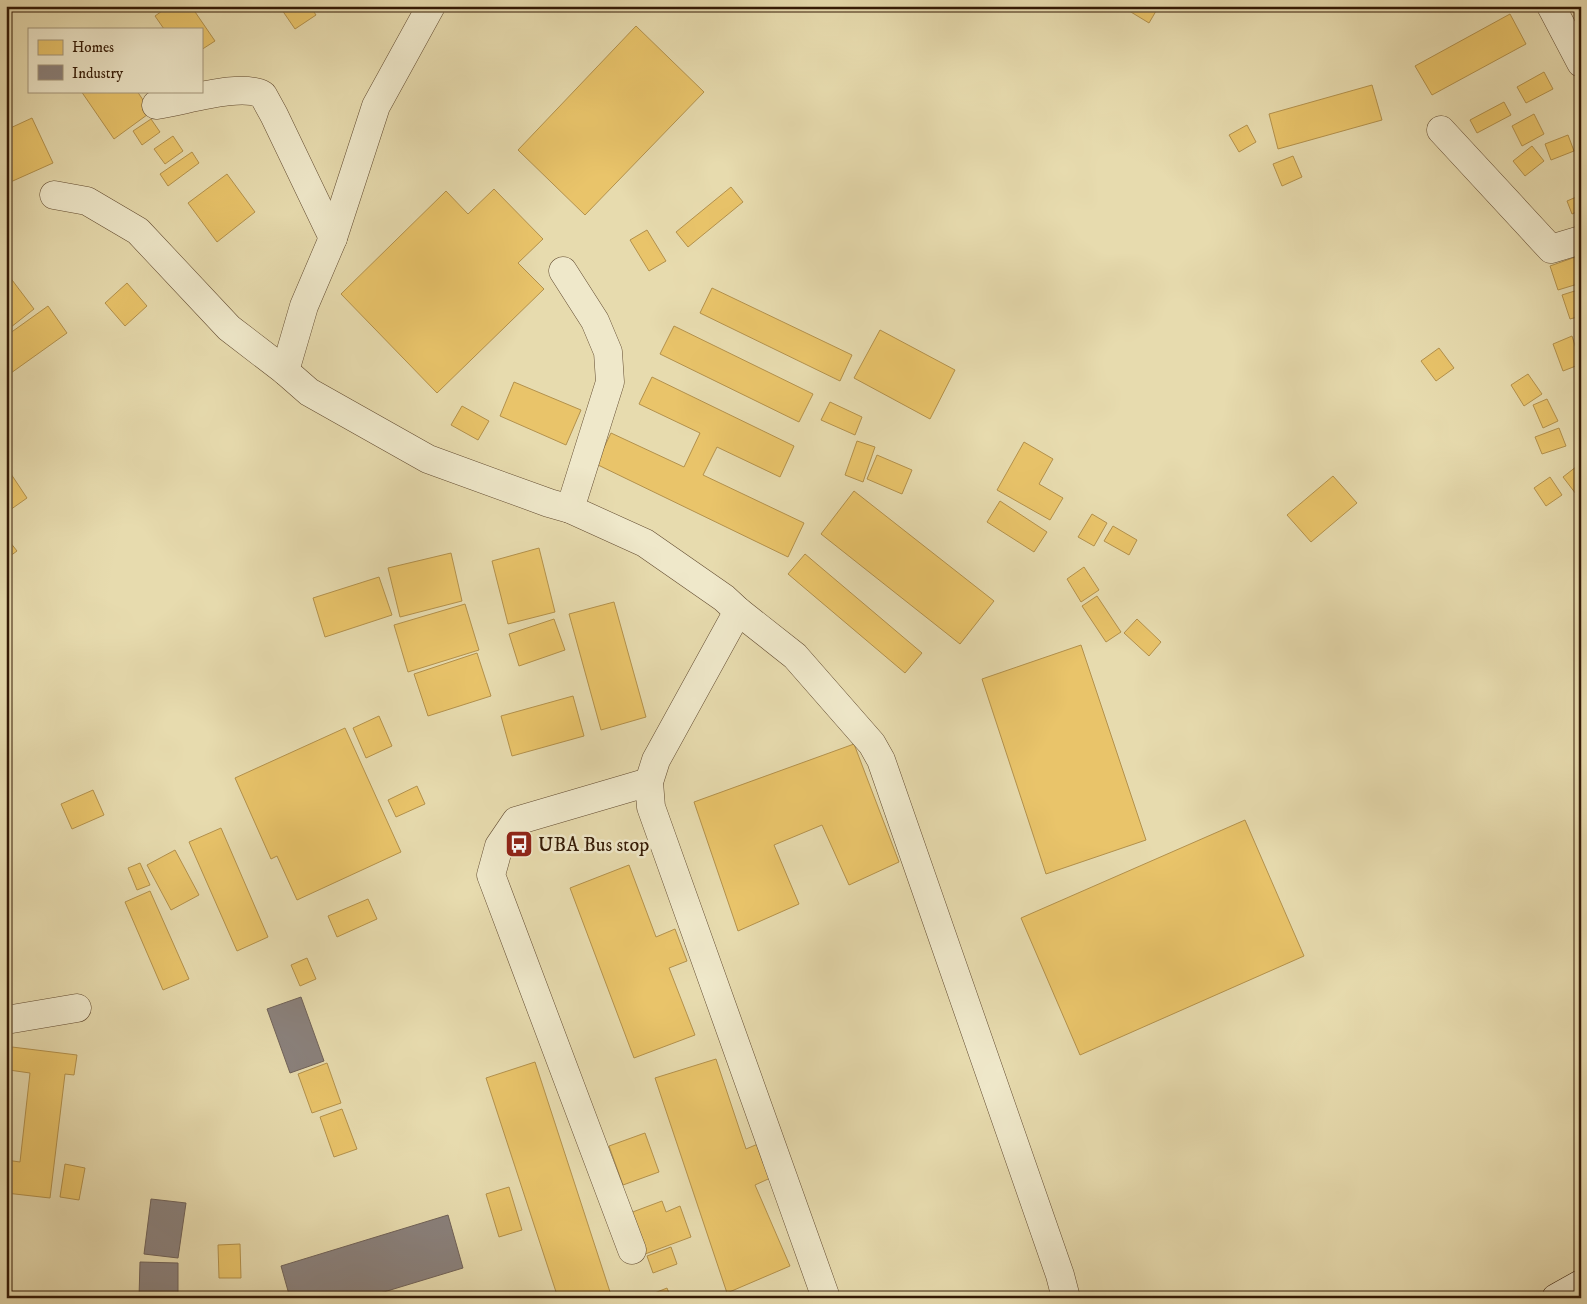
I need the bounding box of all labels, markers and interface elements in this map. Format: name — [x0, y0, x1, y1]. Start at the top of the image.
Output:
legend — [28, 28, 202, 92]
text: Homes — [72, 38, 114, 57]
text: Industry — [72, 64, 124, 83]
bus stop icon: UBA Bus stop — [504, 829, 534, 859]
place label: UBA Bus stop — [538, 833, 649, 858]

